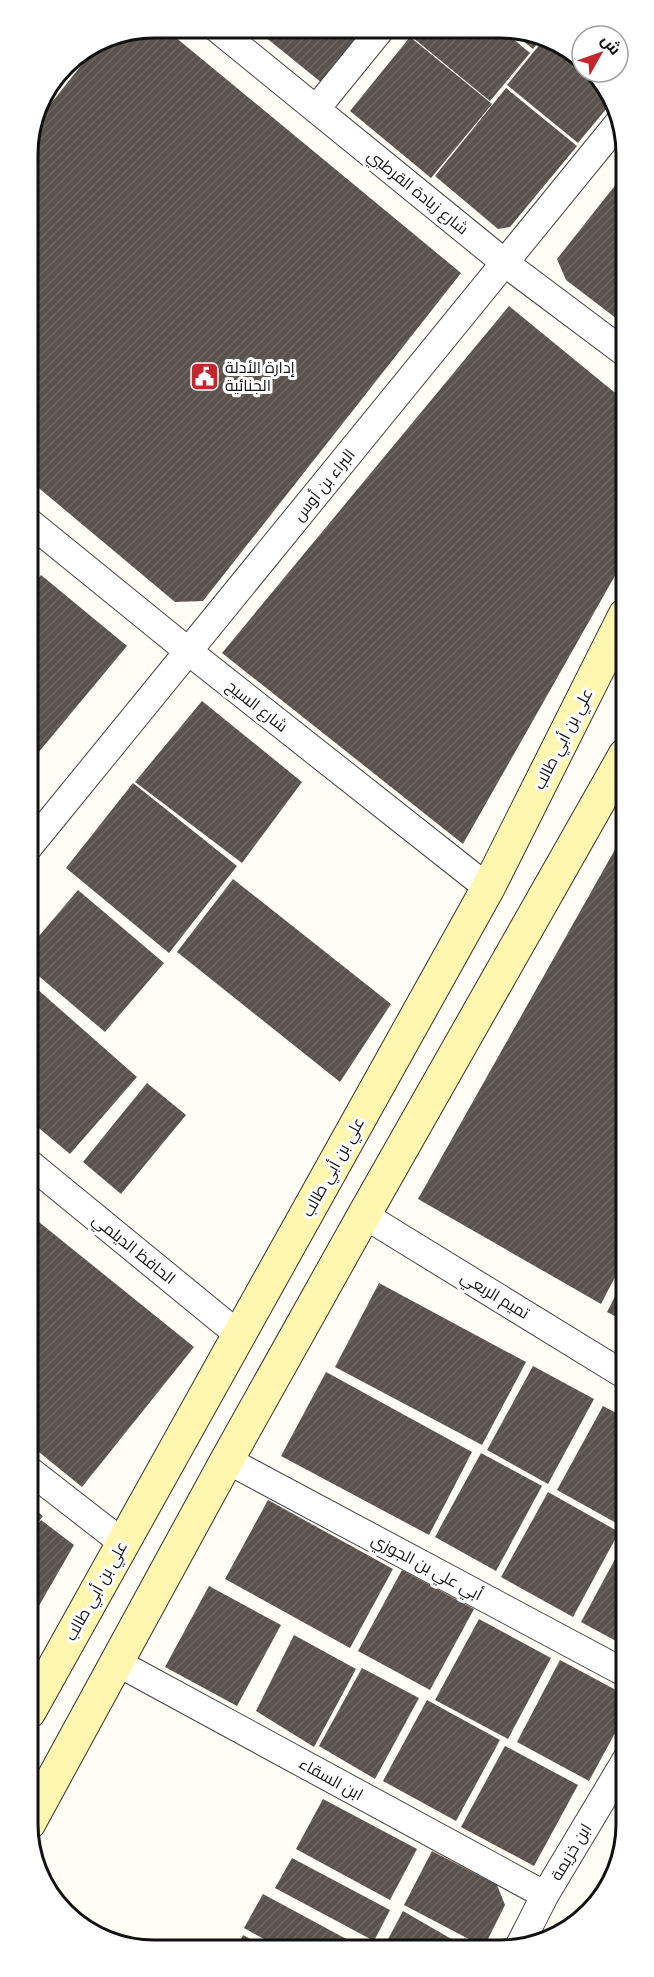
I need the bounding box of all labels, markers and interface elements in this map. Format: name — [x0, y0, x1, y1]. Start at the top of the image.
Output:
north arrow — [570, 24, 630, 84]
text: ش — [597, 31, 625, 59]
street label: شارع زيادة القرطبي — [361, 146, 472, 242]
place label: إدارة الأدلة الجنائية — [225, 358, 295, 395]
public building icon: إدارة الأدلة الجنائية — [188, 360, 220, 392]
street label: البراء بن أوس — [289, 445, 360, 525]
street label: شارع السيح — [221, 676, 291, 737]
street label: علي بن أبي طالب — [529, 685, 600, 794]
street label: علي بن أبي طالب — [298, 1114, 372, 1222]
street label: الحافظ الديلمي — [86, 1210, 179, 1291]
street label: تميم الربعي — [455, 1267, 533, 1327]
street label: أبي علي بن الجوزي — [366, 1530, 486, 1608]
street label: علي بن أبي طالب — [61, 1538, 135, 1646]
street label: ابن السقاء — [295, 1754, 366, 1805]
street label: ابن خزيمة — [547, 1820, 596, 1884]

